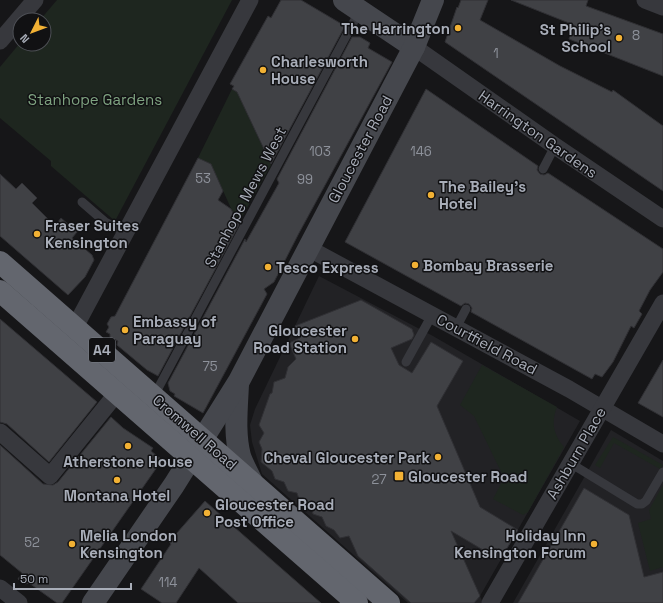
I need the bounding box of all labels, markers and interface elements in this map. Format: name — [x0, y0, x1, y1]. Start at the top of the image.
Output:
north arrow — [12, 12, 52, 52]
place label: The Harrington — [341, 19, 450, 38]
place label: St Philip's School — [540, 20, 611, 56]
marker: The Harrington — [453, 23, 463, 33]
house number: 8 — [632, 27, 640, 44]
text: N — [17, 31, 32, 46]
marker: St Philip's School — [614, 33, 624, 43]
house number: 1 — [493, 45, 499, 62]
place label: Charlesworth House — [271, 52, 368, 88]
marker: Charlesworth House — [258, 65, 268, 75]
street label: Harrington Gardens — [475, 86, 601, 182]
park label: Stanhope Gardens — [28, 90, 162, 109]
street label: Gloucester Road — [324, 92, 396, 206]
street label: Stanhope Mews West — [200, 123, 290, 271]
house number: 103 — [309, 143, 331, 160]
house number: 146 — [410, 143, 432, 160]
house number: 53 — [195, 170, 211, 187]
house number: 99 — [297, 171, 313, 188]
place label: The Bailey’s Hotel — [439, 177, 526, 213]
marker: The Bailey’s Hotel — [426, 190, 436, 200]
place label: Fraser Suites Kensington — [45, 216, 139, 252]
marker: Fraser Suites Kensington — [32, 229, 42, 239]
place label: Bombay Brasserie — [423, 256, 554, 275]
place label: Tesco Express — [276, 258, 379, 277]
marker: Bombay Brasserie — [410, 260, 420, 270]
marker: Tesco Express — [263, 262, 273, 272]
street label: Courtfield Road — [433, 309, 541, 379]
place label: Embassy of Paraguay — [133, 312, 217, 348]
place label: Gloucester Road Station — [253, 321, 347, 357]
marker: Embassy of Paraguay — [120, 325, 130, 335]
marker: Gloucester Road Station — [350, 334, 360, 344]
road number: A4 — [89, 338, 115, 362]
house number: 75 — [202, 358, 218, 375]
street label: Cromwell Road — [149, 390, 241, 474]
street label: Ashburn Place — [542, 404, 610, 502]
marker: Atherstone House — [123, 441, 133, 451]
place label: Cheval Gloucester Park — [264, 448, 431, 467]
place label: Atherstone House — [63, 452, 193, 471]
marker: Cheval Gloucester Park — [433, 452, 443, 462]
place label: Gloucester Road — [408, 467, 527, 486]
marker: Gloucester Road — [393, 470, 405, 482]
house number: 27 — [371, 471, 387, 488]
marker: Montana Hotel — [112, 475, 122, 485]
place label: Montana Hotel — [64, 486, 170, 505]
place label: Gloucester Road Post Office — [215, 495, 334, 531]
marker: Gloucester Road Post Office — [202, 508, 212, 518]
place label: Melia London Kensington — [80, 526, 177, 562]
place label: Holiday Inn Kensington Forum — [454, 526, 586, 562]
house number: 52 — [24, 534, 40, 551]
marker: Melia London Kensington — [67, 539, 77, 549]
marker: Holiday Inn Kensington Forum — [589, 539, 599, 549]
scale bar — [14, 565, 131, 591]
text: 50 m — [20, 571, 48, 587]
house number: 114 — [159, 574, 178, 591]

